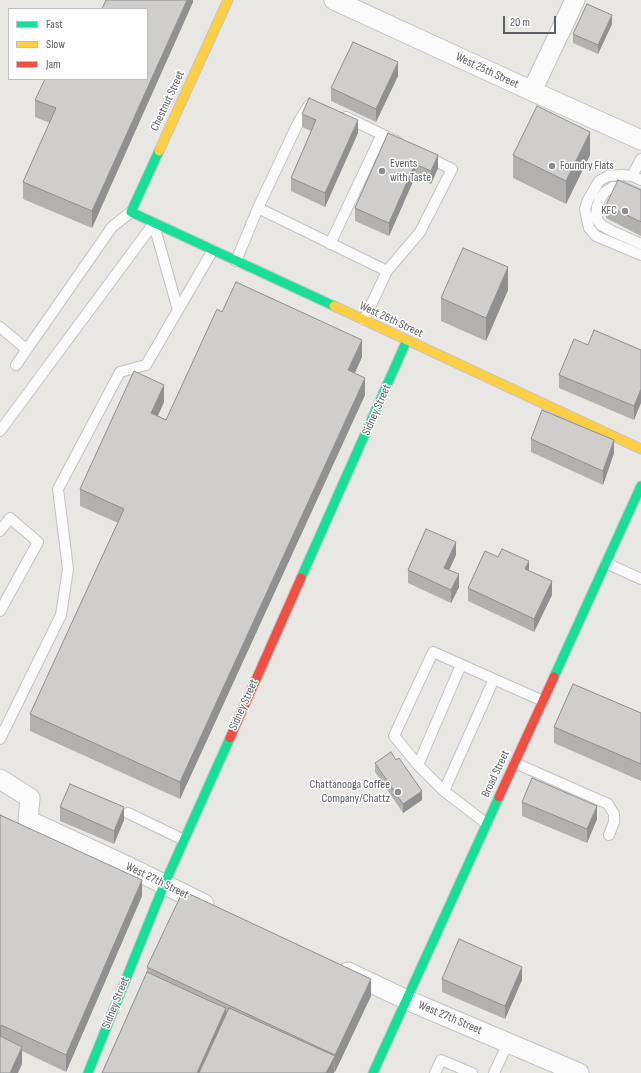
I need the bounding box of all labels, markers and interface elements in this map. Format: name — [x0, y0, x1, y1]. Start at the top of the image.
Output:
legend — [8, 8, 148, 80]
scale bar — [505, 8, 558, 34]
text: 20 m — [510, 15, 530, 30]
text: Fast — [46, 17, 63, 32]
text: Slow — [46, 37, 65, 52]
street label: West 25th Street — [453, 50, 521, 92]
text: Jam — [46, 57, 61, 72]
street label: Chestnut Street — [148, 69, 188, 133]
place label: Events with Taste — [390, 157, 431, 185]
place label: Foundry Flats — [560, 159, 614, 173]
marker: Foundry Flats — [547, 161, 557, 171]
marker: Events with Taste — [377, 166, 387, 176]
place label: KFC — [601, 204, 617, 218]
marker: KFC — [620, 206, 630, 216]
street label: West 26th Street — [357, 299, 425, 341]
street label: Sidney Street — [359, 382, 395, 438]
street label: Sidney Street — [226, 677, 262, 733]
street label: Broad Street — [479, 748, 513, 800]
place label: Chattanooga Coffee Company/Chattz — [309, 778, 390, 806]
marker: Chattanooga Coffee Company/Chattz — [393, 787, 403, 797]
street label: West 27th Street — [123, 860, 191, 902]
street label: Sidney Street — [99, 975, 133, 1031]
street label: West 27th Street — [416, 998, 484, 1038]

